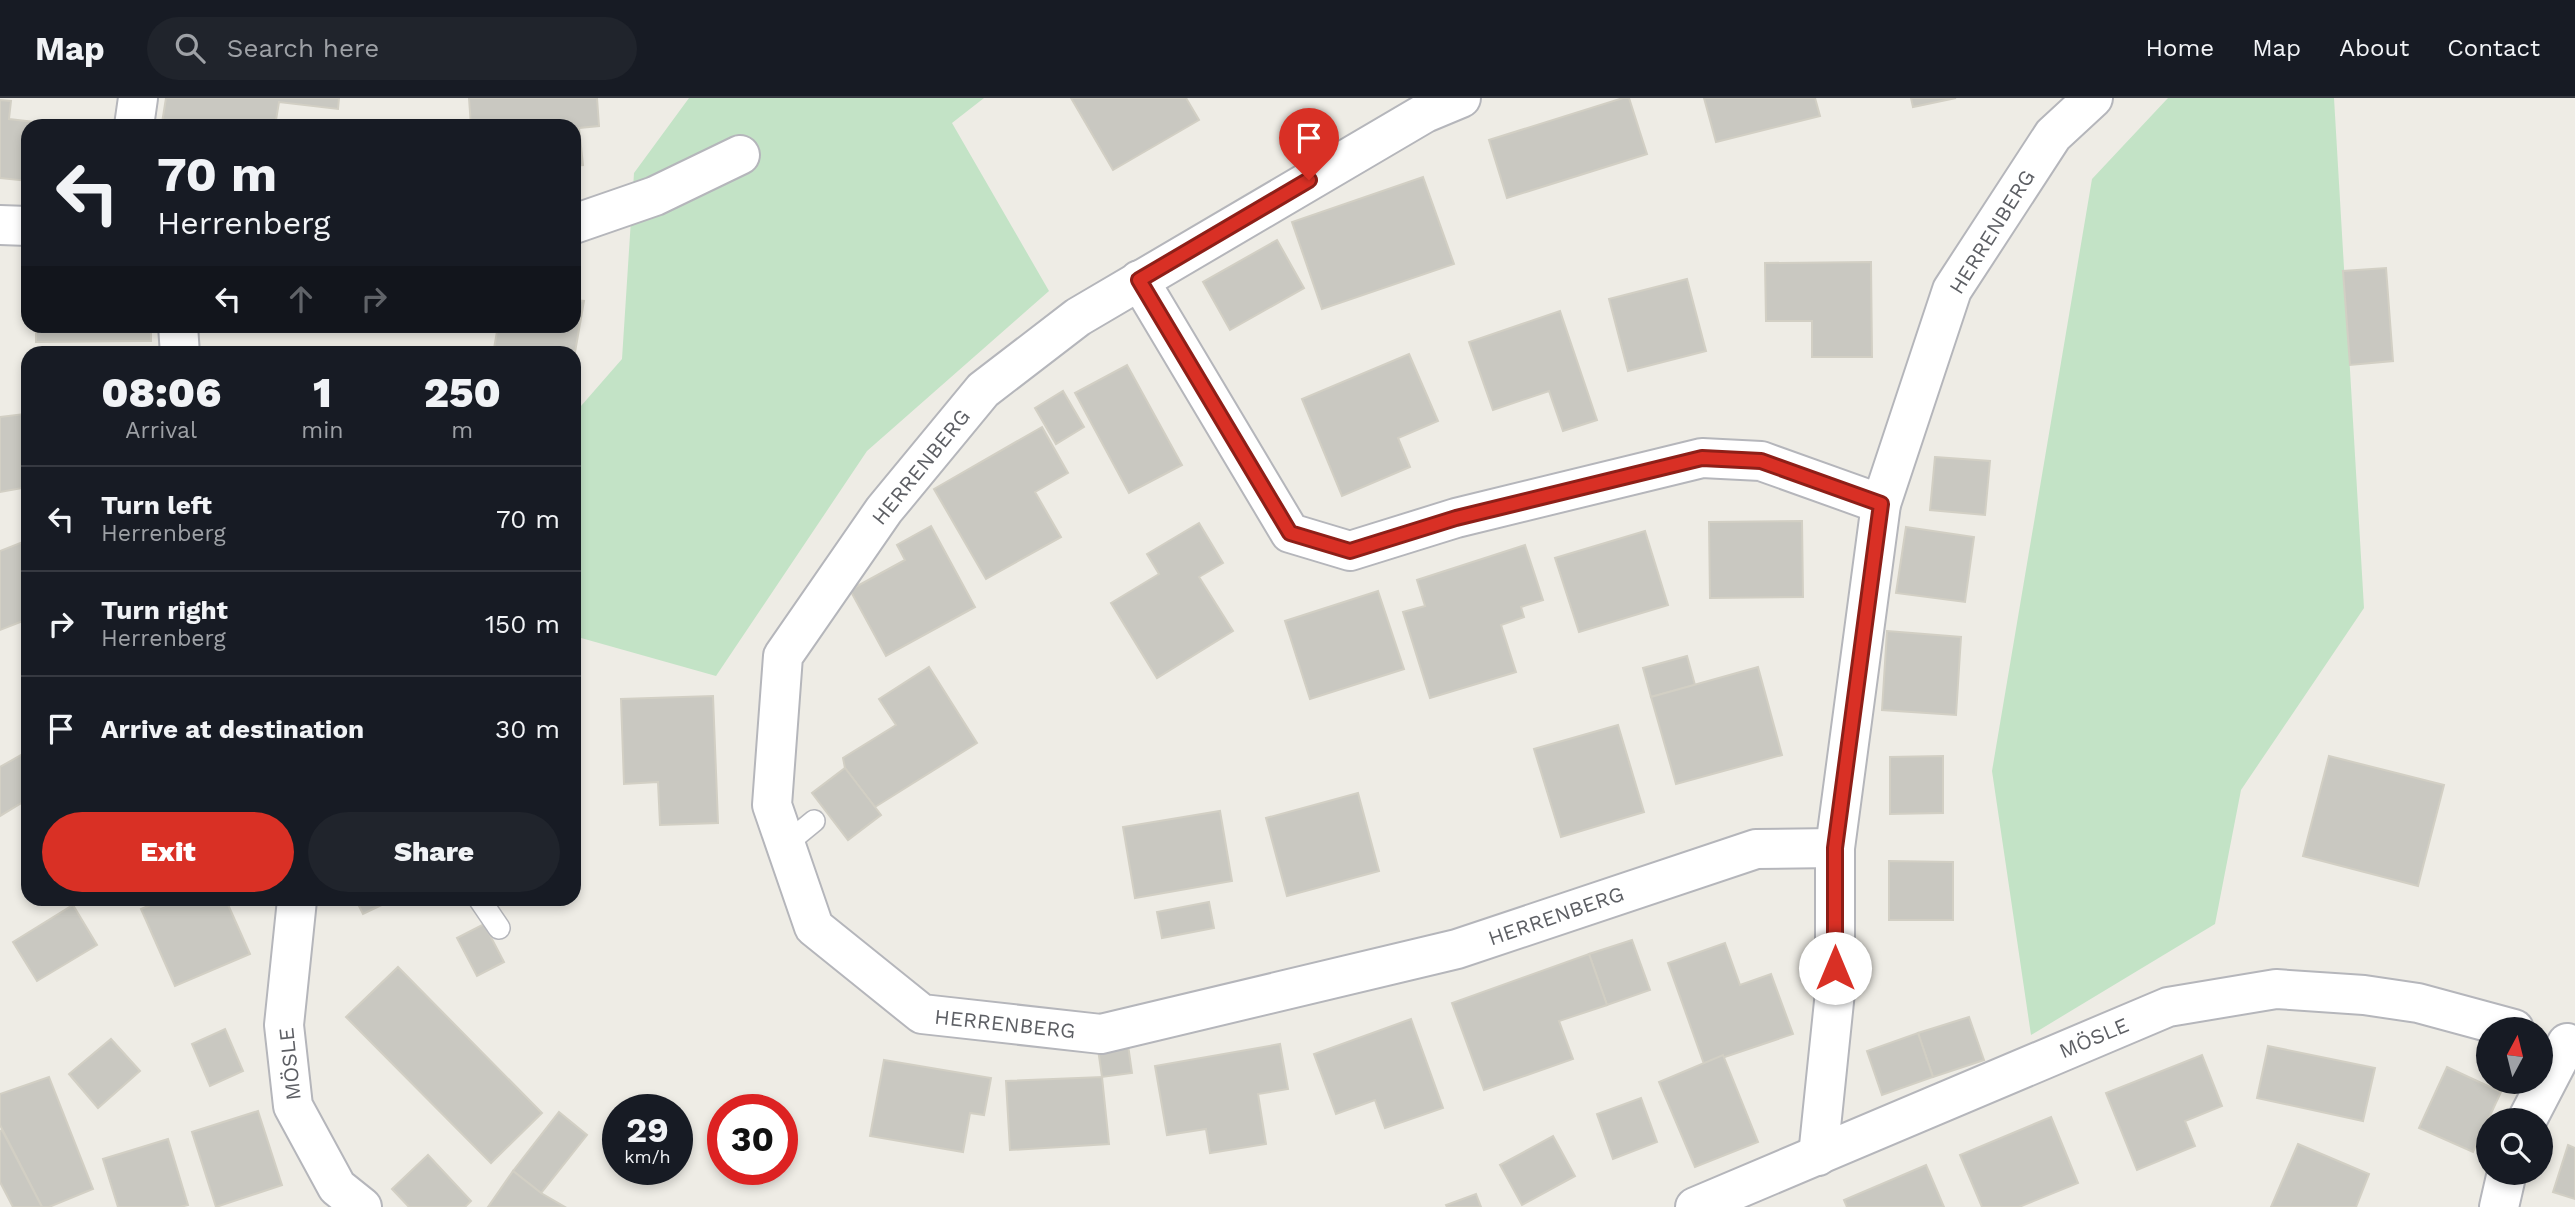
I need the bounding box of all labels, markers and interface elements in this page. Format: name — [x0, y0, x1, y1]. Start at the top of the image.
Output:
search box — [147, 17, 637, 80]
text: Map — [35, 29, 105, 68]
icon: search — [171, 29, 209, 67]
text: Search here — [227, 33, 379, 63]
text: Home — [2146, 34, 2214, 62]
text: Map — [2252, 34, 2301, 62]
text: About — [2339, 34, 2409, 62]
text: Contact — [2447, 34, 2540, 62]
pin — [1279, 108, 1339, 180]
icon: arrive — [1290, 119, 1328, 157]
text: 70 m — [157, 145, 277, 203]
icon: left — [42, 147, 133, 238]
street label: HERRENBERG — [1943, 165, 2040, 298]
text: Herrenberg — [157, 204, 330, 242]
icon: left — [209, 280, 247, 318]
icon: ahead — [282, 280, 320, 318]
icon: right — [355, 280, 393, 318]
text: 08:06 — [101, 368, 221, 417]
text: 1 — [313, 368, 332, 417]
text: 250 — [424, 368, 501, 417]
street label: HERRENBERG — [866, 404, 975, 530]
text: Arrival — [125, 417, 197, 444]
text: min — [301, 417, 344, 444]
text: m — [451, 417, 473, 444]
text: Turn left — [101, 490, 212, 520]
icon: left — [42, 500, 80, 538]
text: 70 m — [496, 504, 560, 534]
text: Herrenberg — [101, 520, 226, 547]
text: Turn right — [101, 595, 228, 625]
icon: right — [42, 605, 80, 643]
text: 150 m — [485, 609, 560, 639]
text: Herrenberg — [101, 625, 226, 652]
icon: arrive — [42, 710, 80, 748]
text: Arrive at destination — [101, 714, 364, 744]
text: 30 m — [495, 714, 560, 744]
button: Exit — [42, 812, 294, 892]
button: Share — [308, 812, 560, 892]
street label: HERRENBERG — [1485, 881, 1627, 950]
position arrow — [1798, 931, 1872, 1005]
street label: HERRENBERG — [933, 1004, 1077, 1043]
street label: MÖSLE — [2055, 1012, 2132, 1063]
north arrow — [2476, 1017, 2553, 1094]
map controls — [2476, 1017, 2553, 1185]
street label: MÖSLE — [273, 1026, 306, 1102]
speed limit sign: 30 — [707, 1094, 798, 1185]
button: search — [2476, 1108, 2553, 1185]
text: 29 — [626, 1109, 669, 1151]
text: km/h — [624, 1146, 671, 1167]

